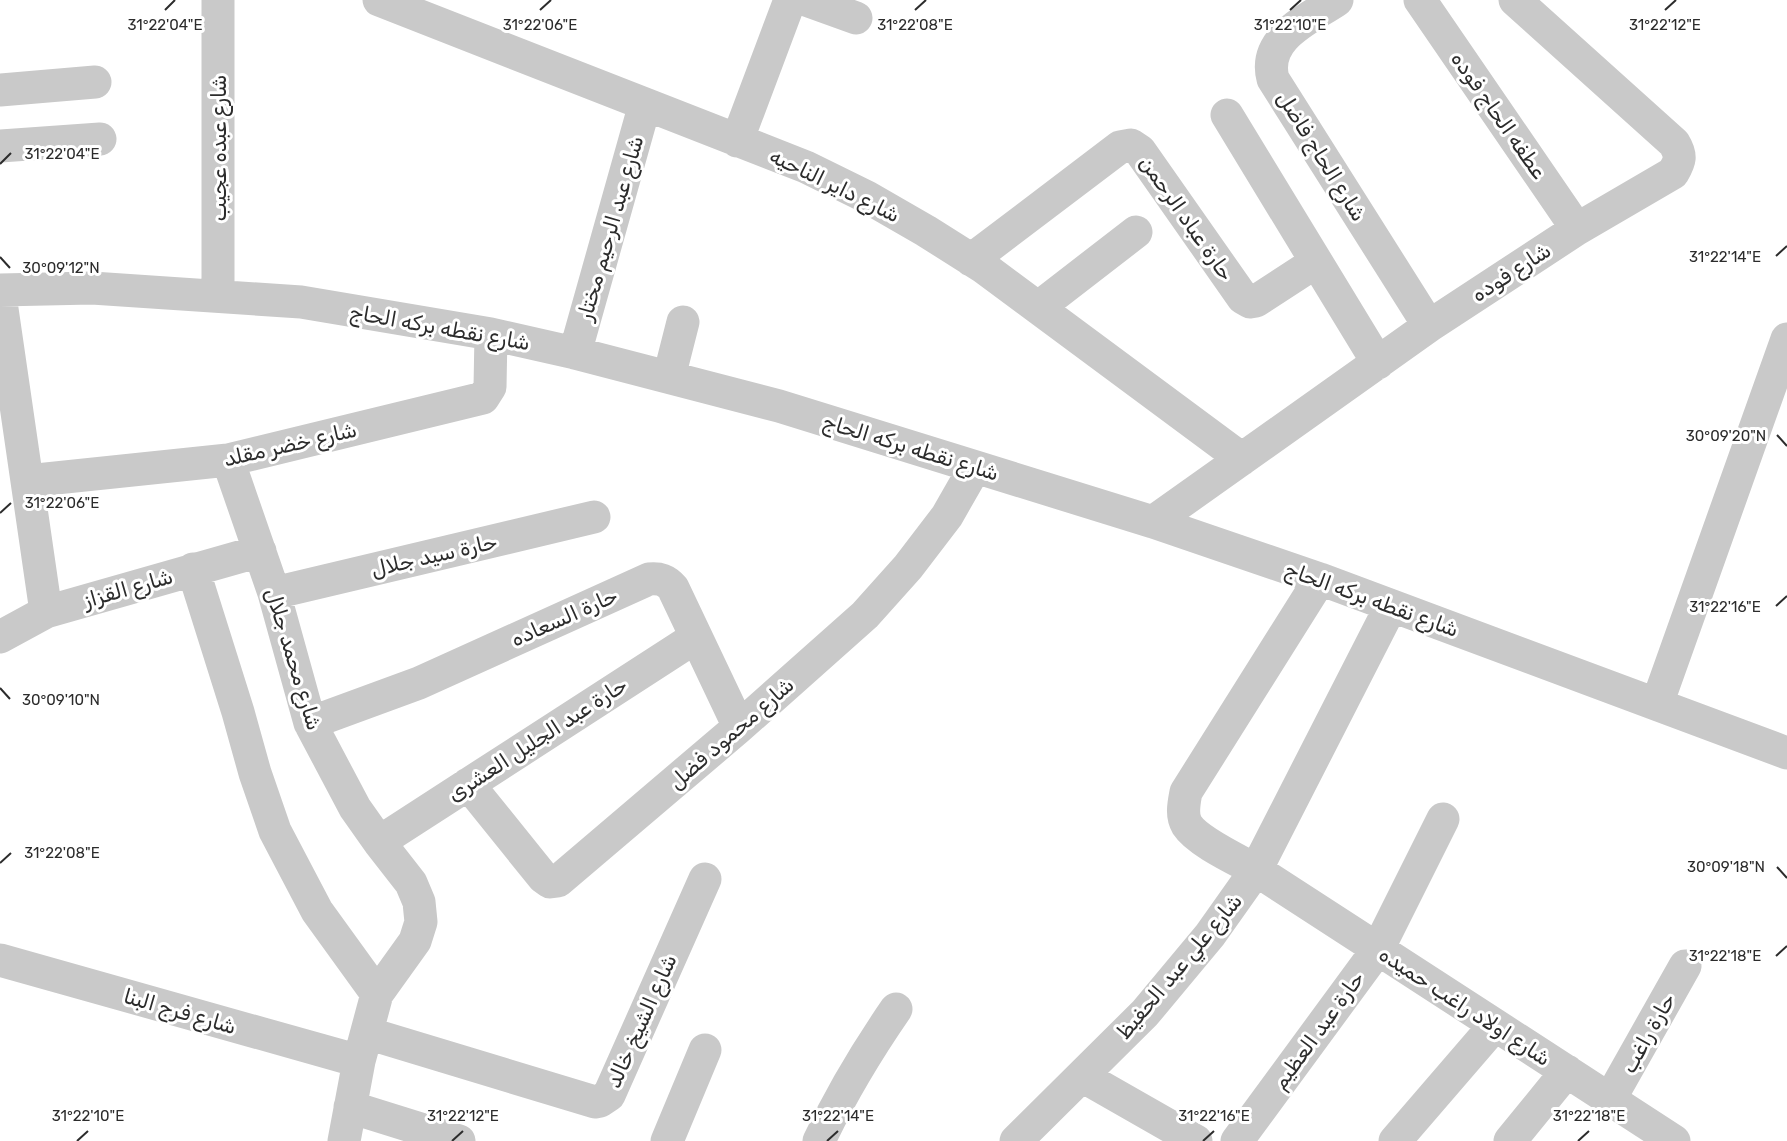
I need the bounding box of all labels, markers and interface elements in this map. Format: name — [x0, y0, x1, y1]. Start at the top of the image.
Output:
text: 31°22'04"E — [127, 16, 203, 34]
text: 31°22'06"E — [503, 16, 577, 34]
text: 31°22'08"E — [877, 16, 953, 34]
text: 31°22'10"E — [1254, 16, 1326, 34]
text: 31°22'12"E — [1629, 16, 1701, 34]
street label: عطفه الحاج فوده — [1444, 47, 1552, 184]
street label: شارع عبده عجيب — [206, 75, 233, 221]
street label: شارع الحاج فاضل — [1270, 86, 1372, 227]
street label: شارع عبد الرحيم مختار — [571, 133, 650, 326]
street label: شارع داير الناحيه — [765, 143, 904, 229]
text: 31°22'04"E — [24, 145, 100, 163]
street label: حارة عباد الرحمن — [1135, 151, 1239, 285]
street label: شارع فوده — [1467, 237, 1556, 309]
text: 31°22'14"E — [1689, 248, 1761, 266]
text: 30°09'12"N — [22, 259, 100, 277]
street label: شارع نقطه بركه الحاج — [347, 299, 532, 357]
street label: شارع نقطه بركه الحاج — [819, 408, 1002, 488]
street label: شارع خضر مقلد — [221, 417, 359, 473]
text: 30°09'20"N — [1686, 427, 1766, 445]
text: 31°22'06"E — [25, 494, 99, 512]
street label: حارة سيد جلال — [369, 528, 499, 582]
street label: شارع نقطه بركه الحاج — [1281, 556, 1462, 644]
street label: شارع القزاز — [78, 563, 176, 615]
street label: حارة السعاده — [507, 582, 621, 652]
street label: شارع محمد جلال — [259, 585, 328, 734]
text: 31°22'16"E — [1689, 598, 1761, 616]
street label: حارة عبد الجليل العشرى — [443, 672, 631, 806]
street label: شارع محمود فضل — [663, 672, 800, 796]
text: 30°09'10"N — [22, 691, 100, 709]
text: 31°22'08"E — [24, 844, 100, 862]
text: 30°09'18"N — [1687, 858, 1765, 876]
street label: شارع علي عبد الحفيظ — [1111, 888, 1250, 1046]
street label: شارع اولاد راغب حميده — [1373, 941, 1555, 1072]
text: 31°22'18"E — [1689, 947, 1761, 965]
street label: شارع الشيخ خالد — [600, 950, 683, 1093]
street label: حارة عبد العظيم — [1267, 966, 1371, 1095]
street label: شارع فرج البنا — [120, 983, 239, 1041]
street label: حارة راغب — [1616, 989, 1680, 1077]
text: 31°22'10"E — [52, 1107, 124, 1125]
text: 31°22'12"E — [427, 1107, 499, 1125]
text: 31°22'14"E — [802, 1107, 874, 1125]
text: 31°22'16"E — [1178, 1107, 1250, 1125]
text: 31°22'18"E — [1553, 1107, 1625, 1125]

